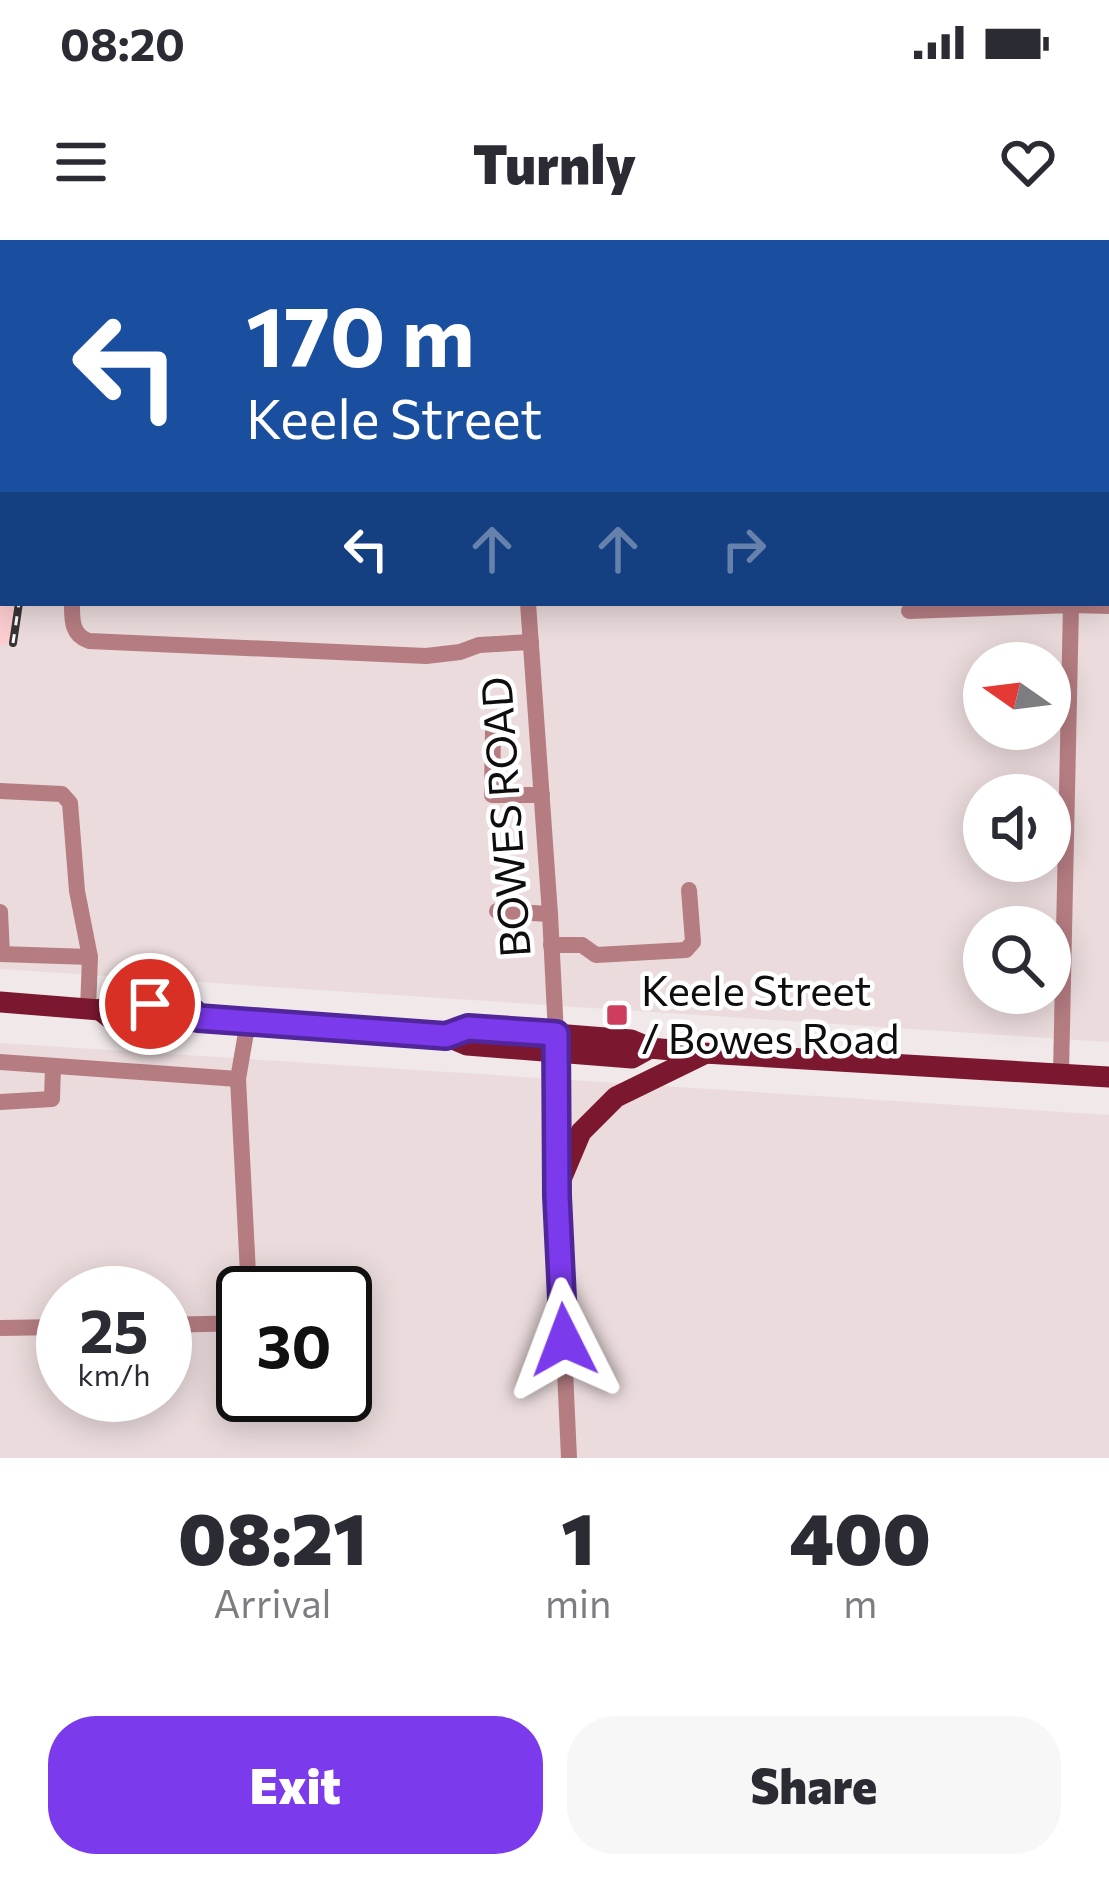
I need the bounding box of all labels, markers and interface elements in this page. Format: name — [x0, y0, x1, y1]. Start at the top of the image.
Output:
text: 08:20 — [60, 15, 185, 70]
icon: menu — [48, 129, 114, 195]
text: Turnly — [473, 129, 636, 195]
icon: heart — [995, 129, 1061, 195]
text: 170 m — [246, 282, 475, 384]
icon: left — [48, 288, 204, 444]
text: Keele Street — [246, 384, 542, 450]
icon: left — [333, 516, 399, 582]
icon: ahead — [459, 516, 525, 582]
icon: ahead — [585, 516, 651, 582]
icon: right — [711, 516, 777, 582]
north arrow — [963, 642, 1071, 750]
map controls — [963, 642, 1071, 1014]
street label: BOWES ROAD — [468, 675, 540, 959]
button: sound — [963, 774, 1071, 882]
button: search — [963, 906, 1071, 1014]
pin — [99, 953, 201, 1055]
place label: Keele Street / Bowes Road — [641, 963, 899, 1063]
icon: arrive — [117, 971, 183, 1037]
marker: Keele Street / Bowes Road — [604, 1002, 630, 1028]
speed limit sign: 30 — [216, 1266, 372, 1422]
position arrow — [501, 1277, 627, 1403]
text: 25 — [79, 1292, 149, 1365]
text: km/h — [78, 1355, 150, 1392]
text: 08:21 — [178, 1492, 367, 1580]
text: 1 — [561, 1492, 595, 1580]
text: 400 — [789, 1492, 931, 1580]
text: Arrival — [213, 1578, 331, 1626]
text: min — [545, 1578, 611, 1626]
text: m — [843, 1578, 877, 1626]
button: Exit — [48, 1716, 543, 1854]
button: Share — [567, 1716, 1061, 1854]

